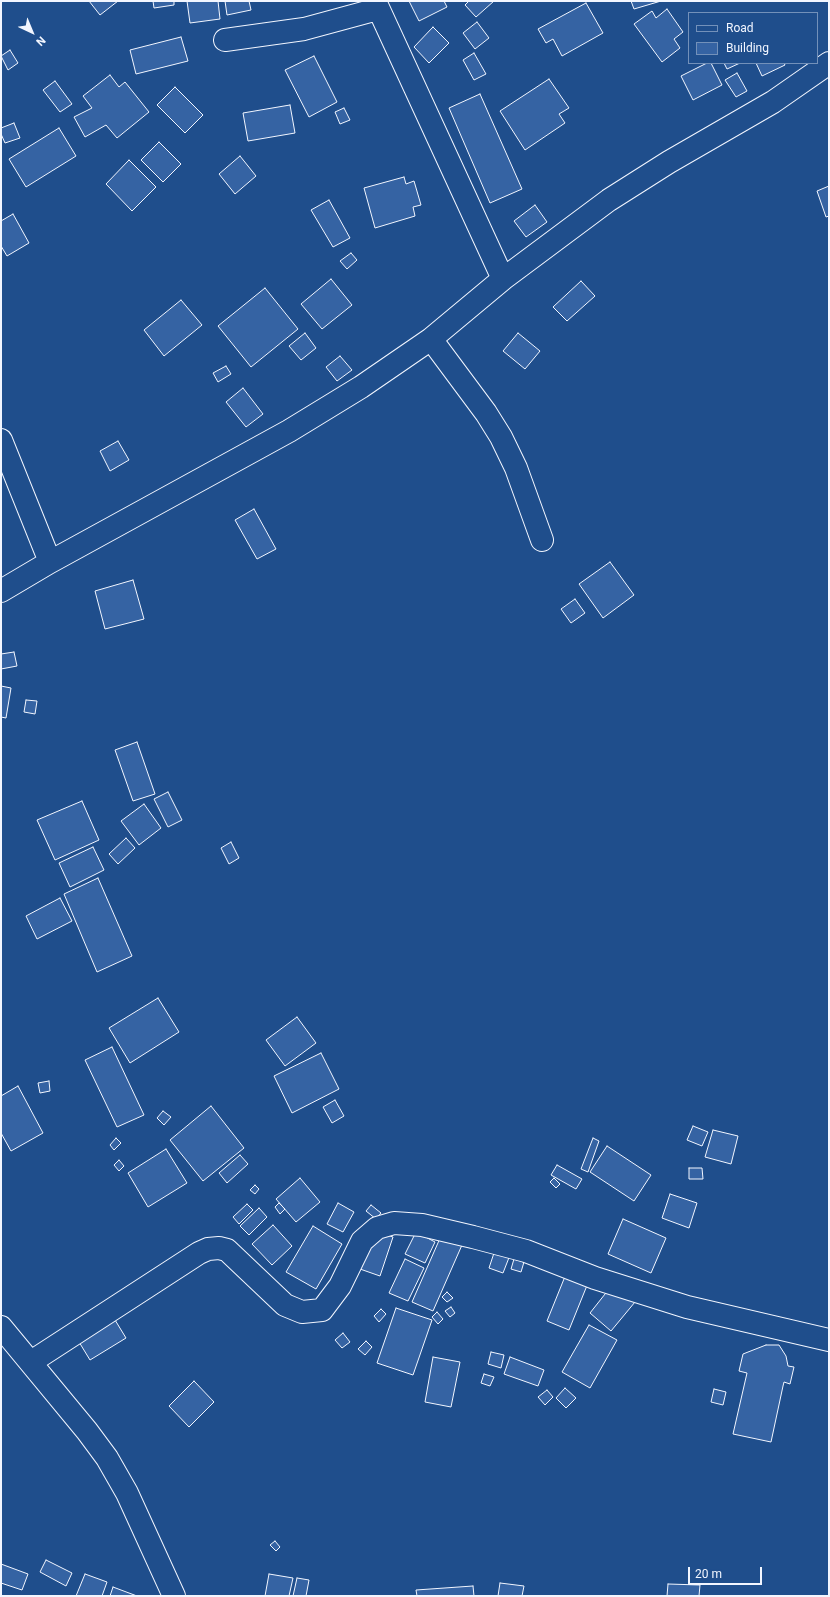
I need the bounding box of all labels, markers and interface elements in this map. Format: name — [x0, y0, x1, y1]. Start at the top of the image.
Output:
north arrow — [12, 12, 52, 52]
legend — [688, 12, 818, 64]
text: Road — [726, 21, 754, 35]
text: N — [33, 34, 48, 48]
text: Building — [726, 41, 769, 55]
scale bar — [690, 1559, 764, 1585]
text: 20 m — [695, 1567, 722, 1581]

